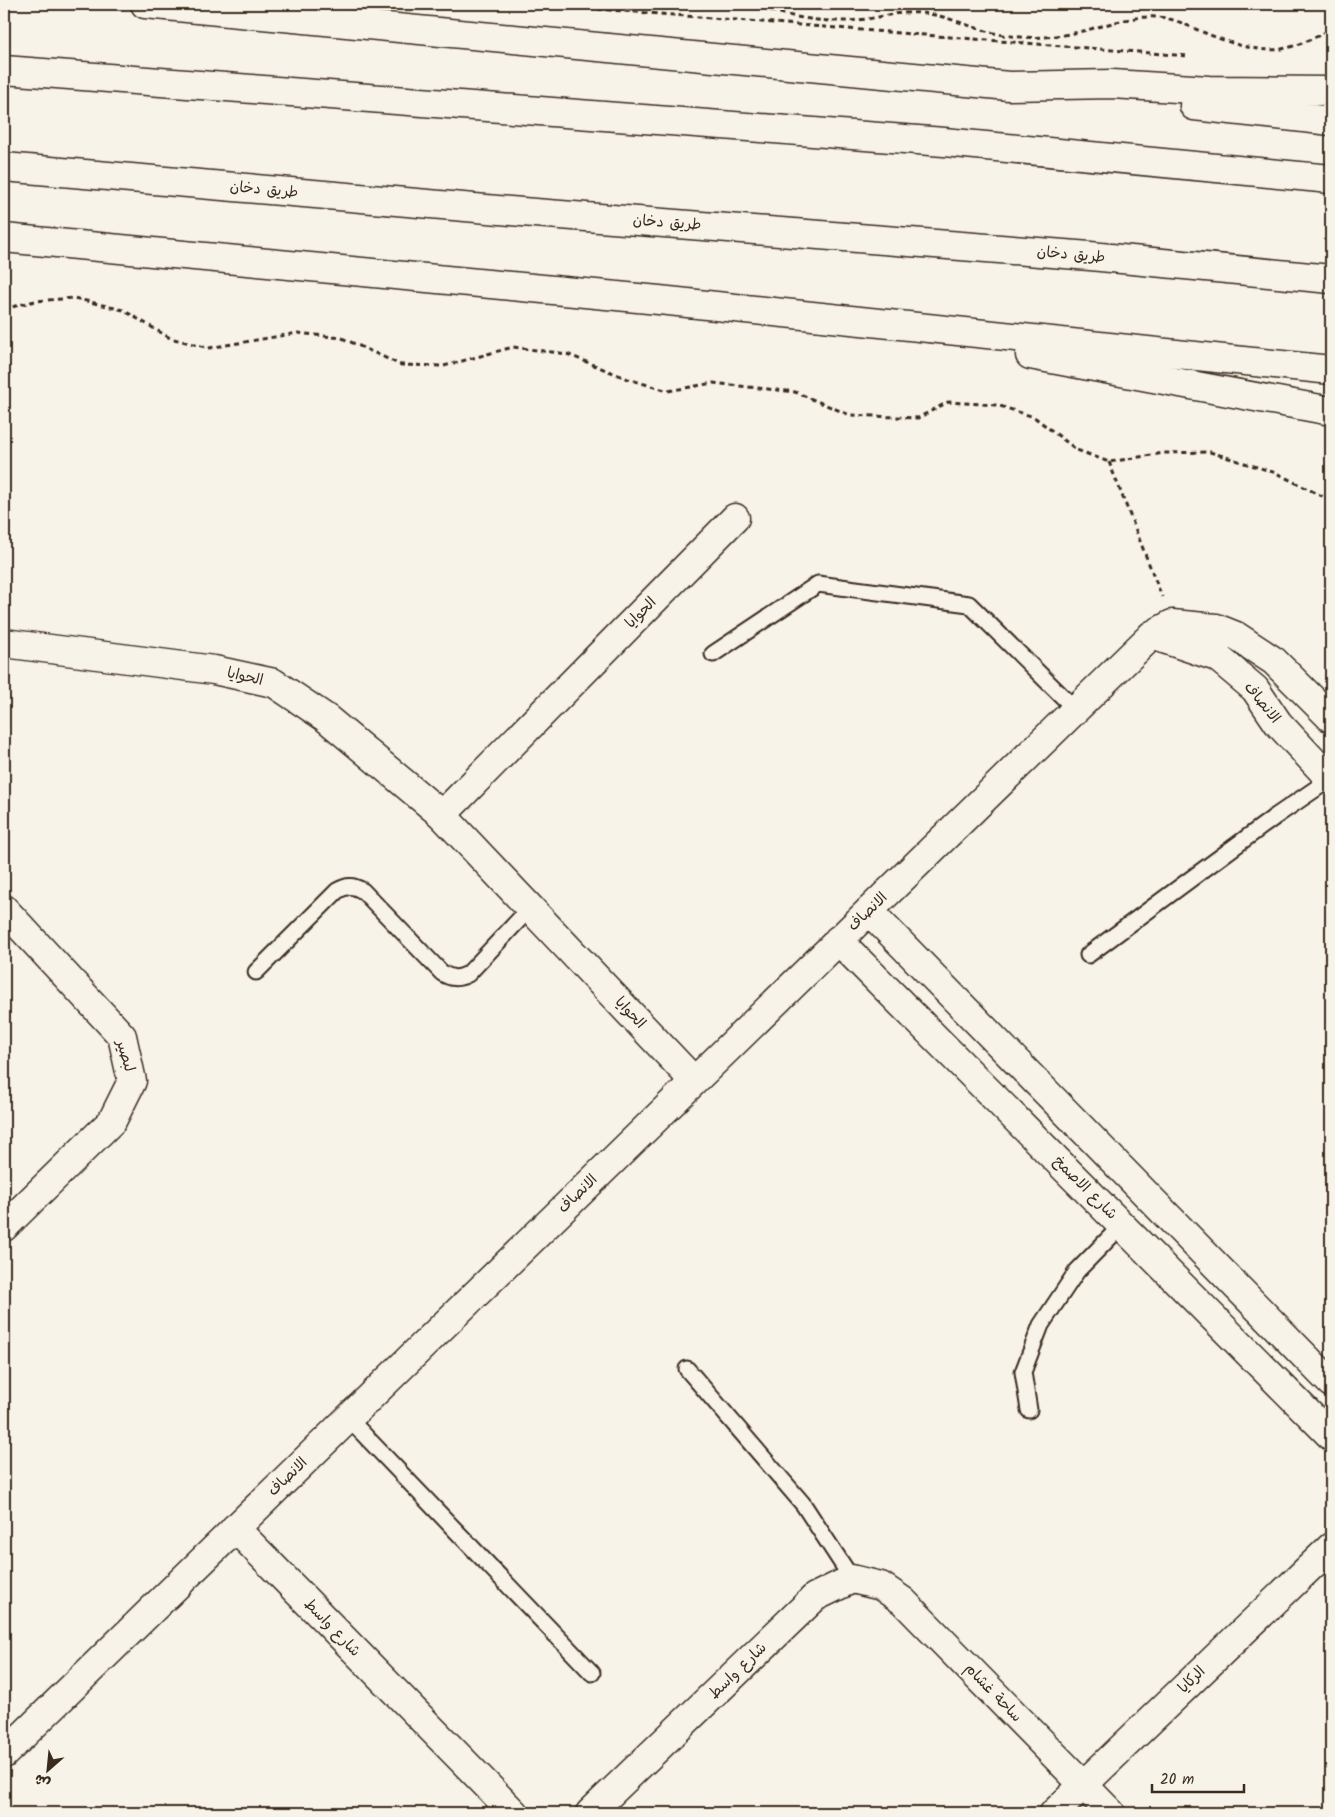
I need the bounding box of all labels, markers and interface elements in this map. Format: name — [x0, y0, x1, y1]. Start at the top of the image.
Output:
street label: طريق دخان — [229, 175, 299, 205]
street label: طريق دخان — [632, 209, 702, 237]
street label: طريق دخان — [1036, 240, 1106, 270]
street label: الحوايا — [620, 592, 662, 634]
street label: الحوايا — [224, 661, 266, 693]
street label: الانصاف — [1238, 677, 1286, 729]
street label: الانصاف — [842, 887, 894, 937]
street label: الحوايا — [609, 991, 651, 1035]
street label: لبصير — [109, 1035, 141, 1075]
street label: شارع الاصمخ — [1047, 1150, 1123, 1226]
street label: الانصاف — [552, 1169, 604, 1219]
street label: الانصاف — [262, 1452, 314, 1502]
street label: شارع واسط — [298, 1593, 366, 1663]
street label: شارع واسط — [703, 1637, 773, 1705]
street label: ساحة غشام — [958, 1658, 1028, 1728]
street label: الركايا — [1173, 1661, 1211, 1699]
north arrow — [22, 1744, 72, 1794]
scale bar — [1152, 1762, 1245, 1794]
text: ش — [31, 1767, 54, 1794]
text: 20 m — [1160, 1768, 1194, 1792]

